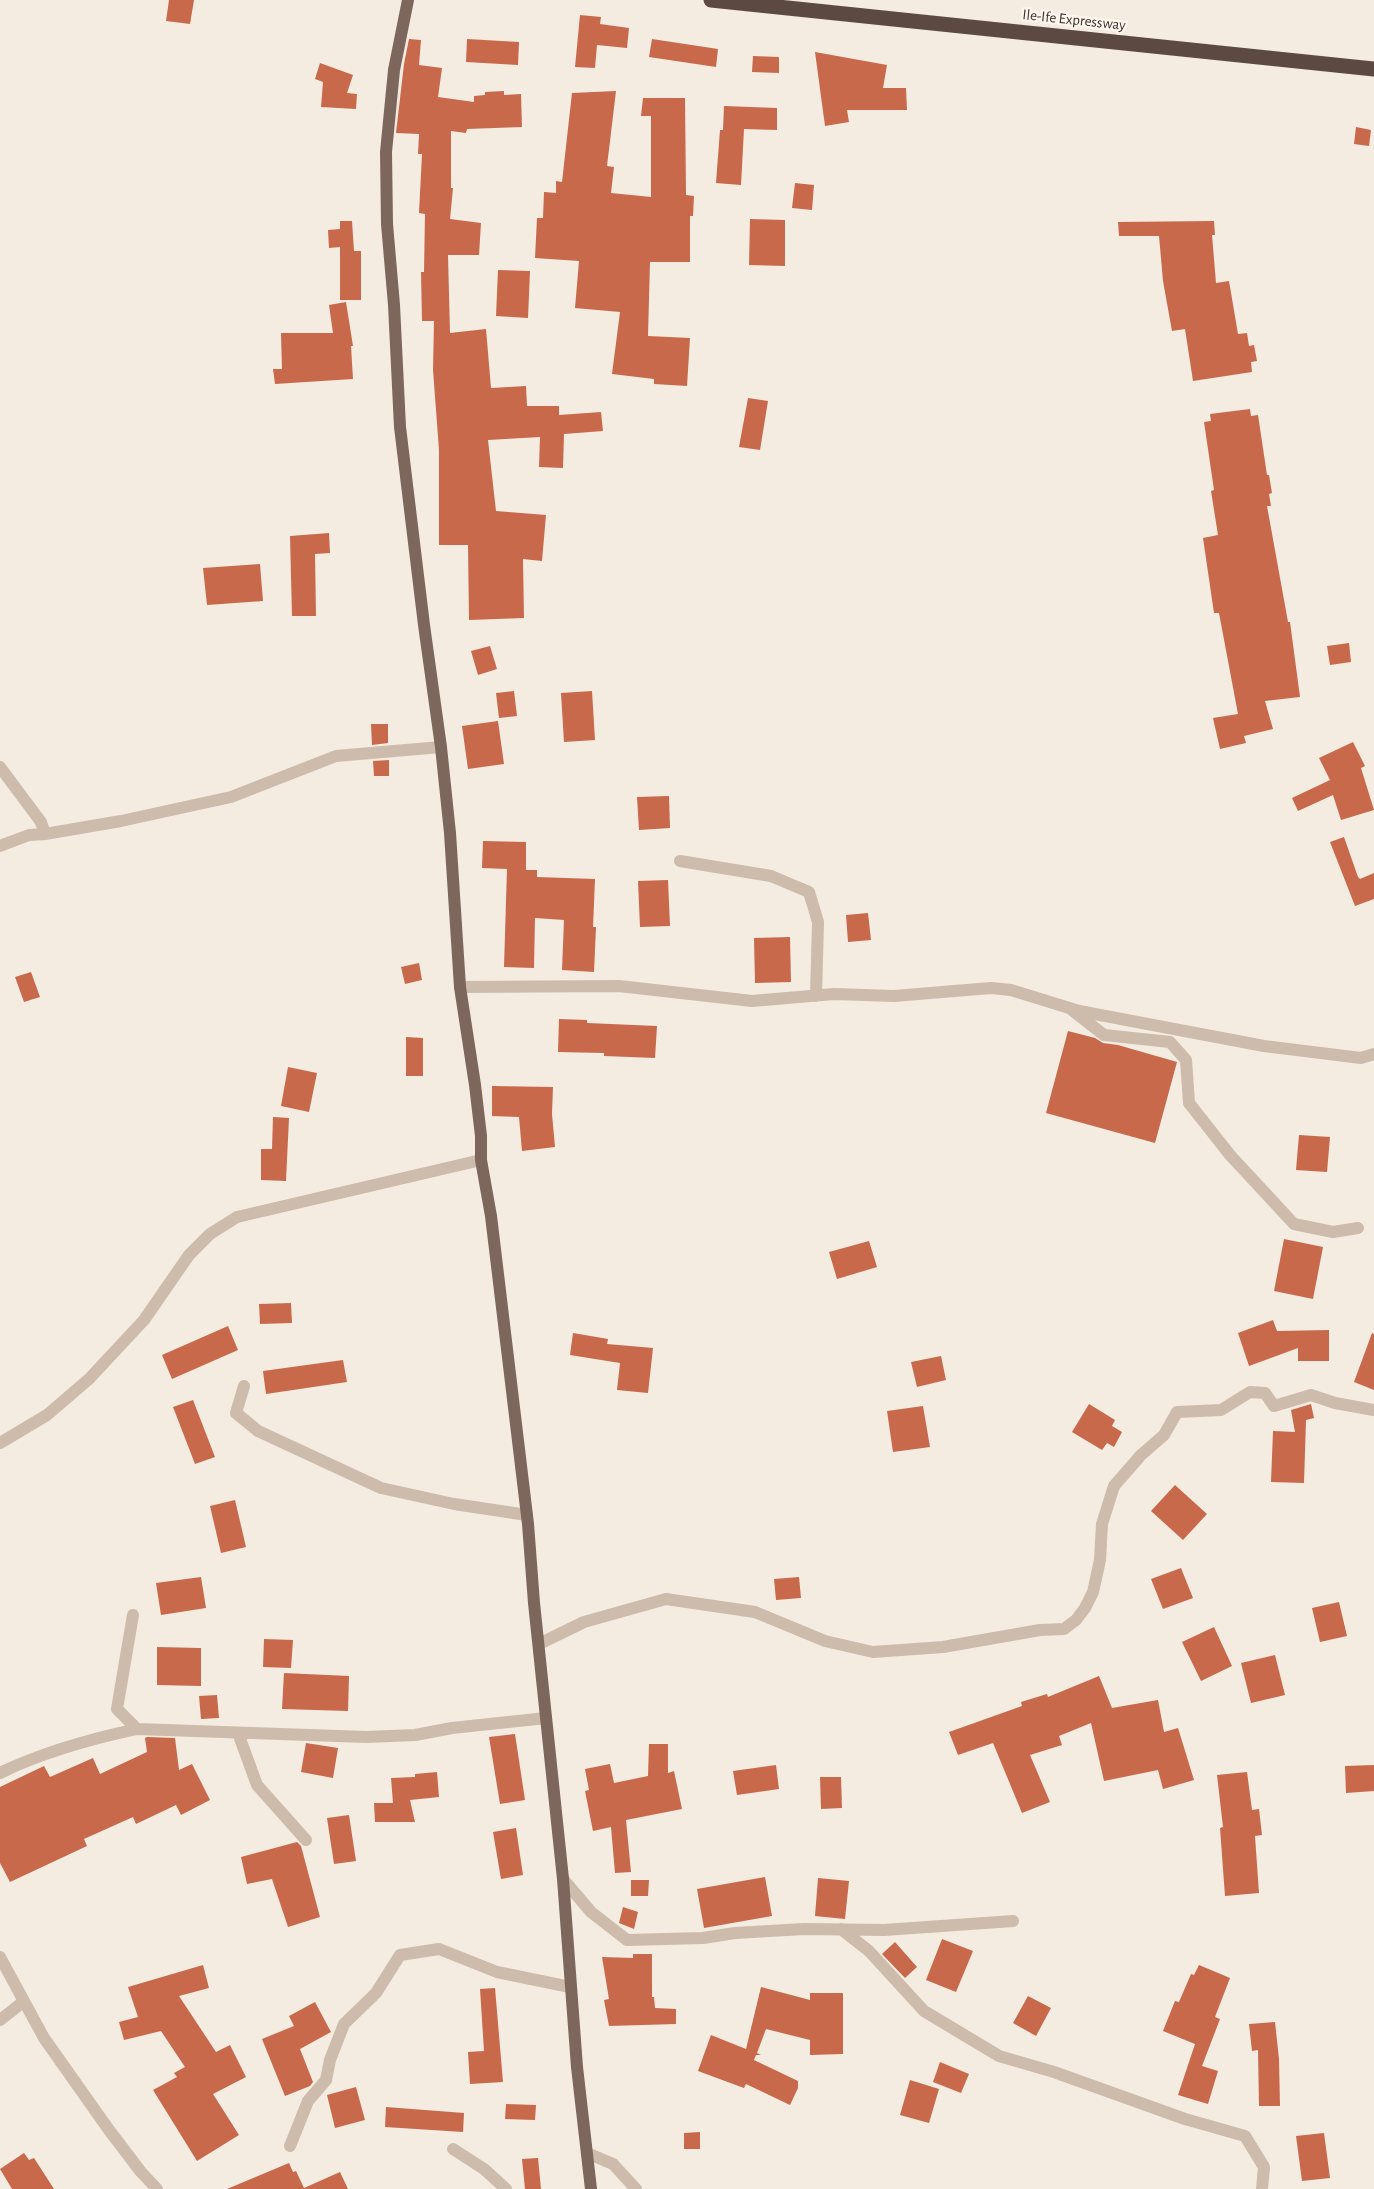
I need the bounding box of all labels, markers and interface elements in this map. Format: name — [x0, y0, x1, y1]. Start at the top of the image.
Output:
street label: Ile-Ife Expressway — [1022, 6, 1126, 34]

